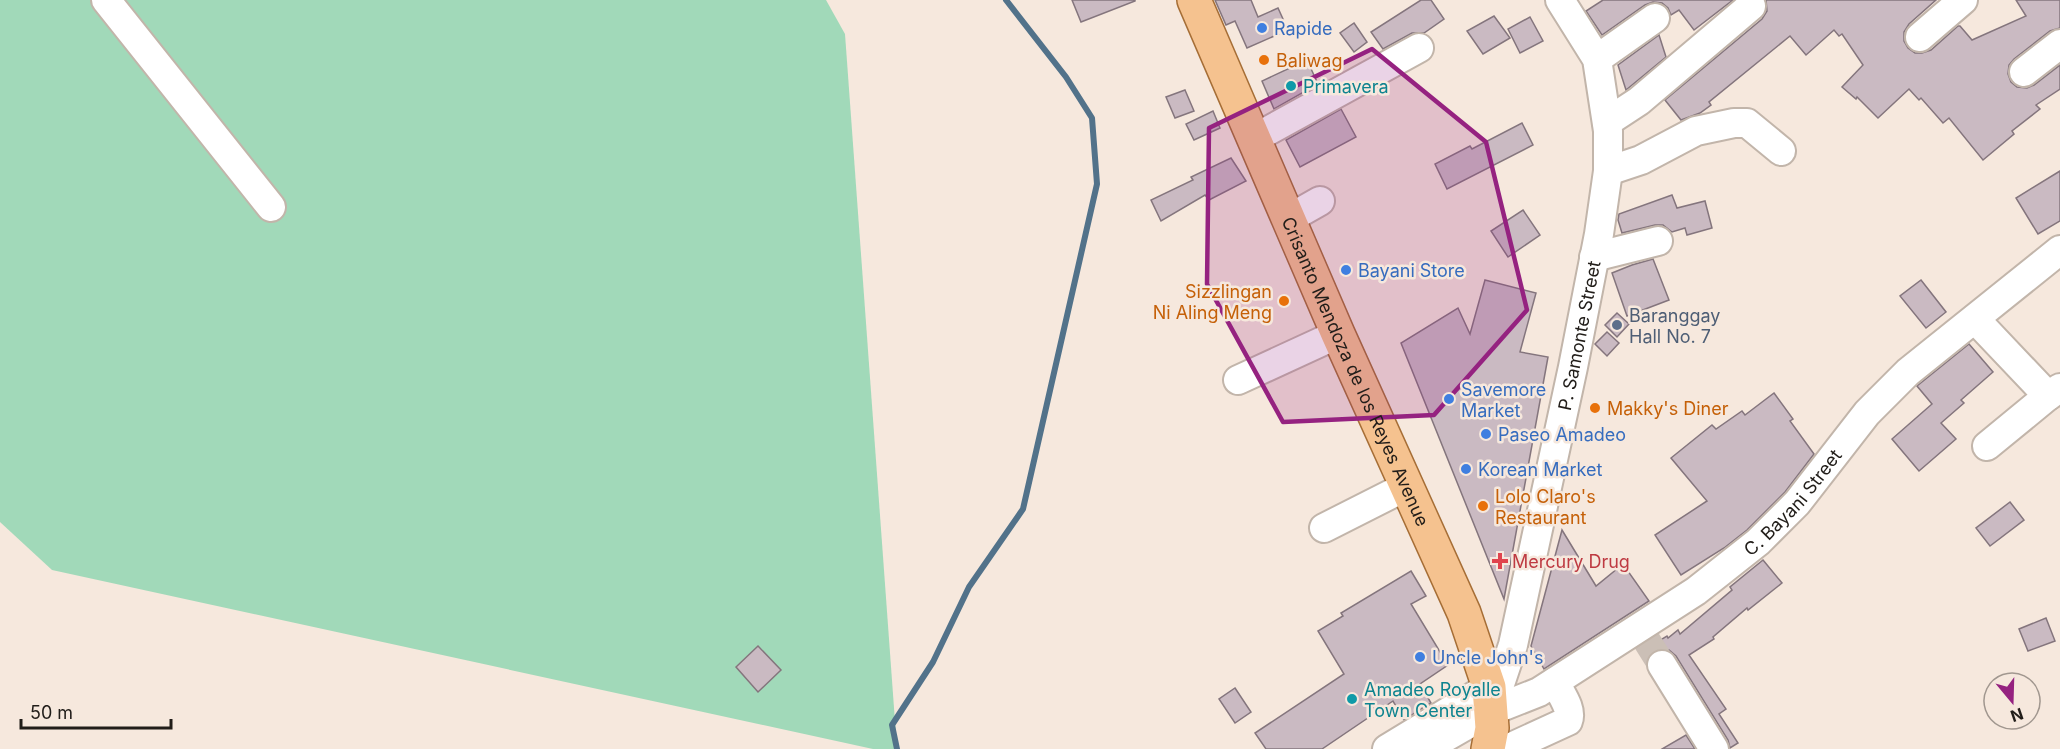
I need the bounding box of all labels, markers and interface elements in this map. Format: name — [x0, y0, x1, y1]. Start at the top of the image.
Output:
place label: Rapide — [1274, 18, 1333, 39]
marker: Rapide — [1255, 21, 1269, 35]
place label: Baliwag — [1276, 50, 1342, 71]
marker: Baliwag — [1257, 53, 1271, 67]
place label: Primavera — [1303, 76, 1389, 97]
marker: Primavera — [1284, 79, 1298, 93]
street label: Crisanto Mendoza de los Reyes Avenue — [1278, 213, 1434, 529]
street label: P. Samonte Street — [1553, 259, 1604, 412]
place label: Bayani Store — [1358, 260, 1465, 281]
marker: Bayani Store — [1339, 263, 1353, 277]
place label: Sizzlingan Ni Aling Meng — [1153, 281, 1272, 323]
marker: Sizzlingan Ni Aling Meng — [1277, 294, 1291, 308]
place label: Baranggay Hall No. 7 — [1629, 305, 1720, 347]
marker: Baranggay Hall No. 7 — [1610, 318, 1624, 332]
place label: Savemore Market — [1461, 379, 1546, 421]
marker: Savemore Market — [1442, 392, 1456, 406]
place label: Makky's Diner — [1607, 398, 1729, 419]
marker: Makky's Diner — [1588, 401, 1602, 415]
place label: Paseo Amadeo — [1498, 424, 1626, 445]
marker: Paseo Amadeo — [1479, 427, 1493, 441]
street label: C. Bayani Street — [1739, 445, 1846, 560]
place label: Korean Market — [1478, 459, 1603, 480]
marker: Korean Market — [1459, 462, 1473, 476]
place label: Lolo Claro's Restaurant — [1495, 486, 1596, 528]
marker: Lolo Claro's Restaurant — [1476, 499, 1490, 513]
place label: Mercury Drug — [1512, 551, 1630, 572]
marker: Mercury Drug — [1493, 554, 1507, 568]
place label: Uncle John's — [1432, 647, 1543, 668]
marker: Uncle John's — [1413, 650, 1427, 664]
north arrow — [1982, 671, 2042, 731]
place label: Amadeo Royalle Town Center — [1364, 679, 1501, 721]
scale bar — [21, 692, 171, 730]
marker: Amadeo Royalle Town Center — [1345, 692, 1359, 706]
text: 50 m — [30, 702, 73, 723]
text: N — [2008, 704, 2026, 727]

